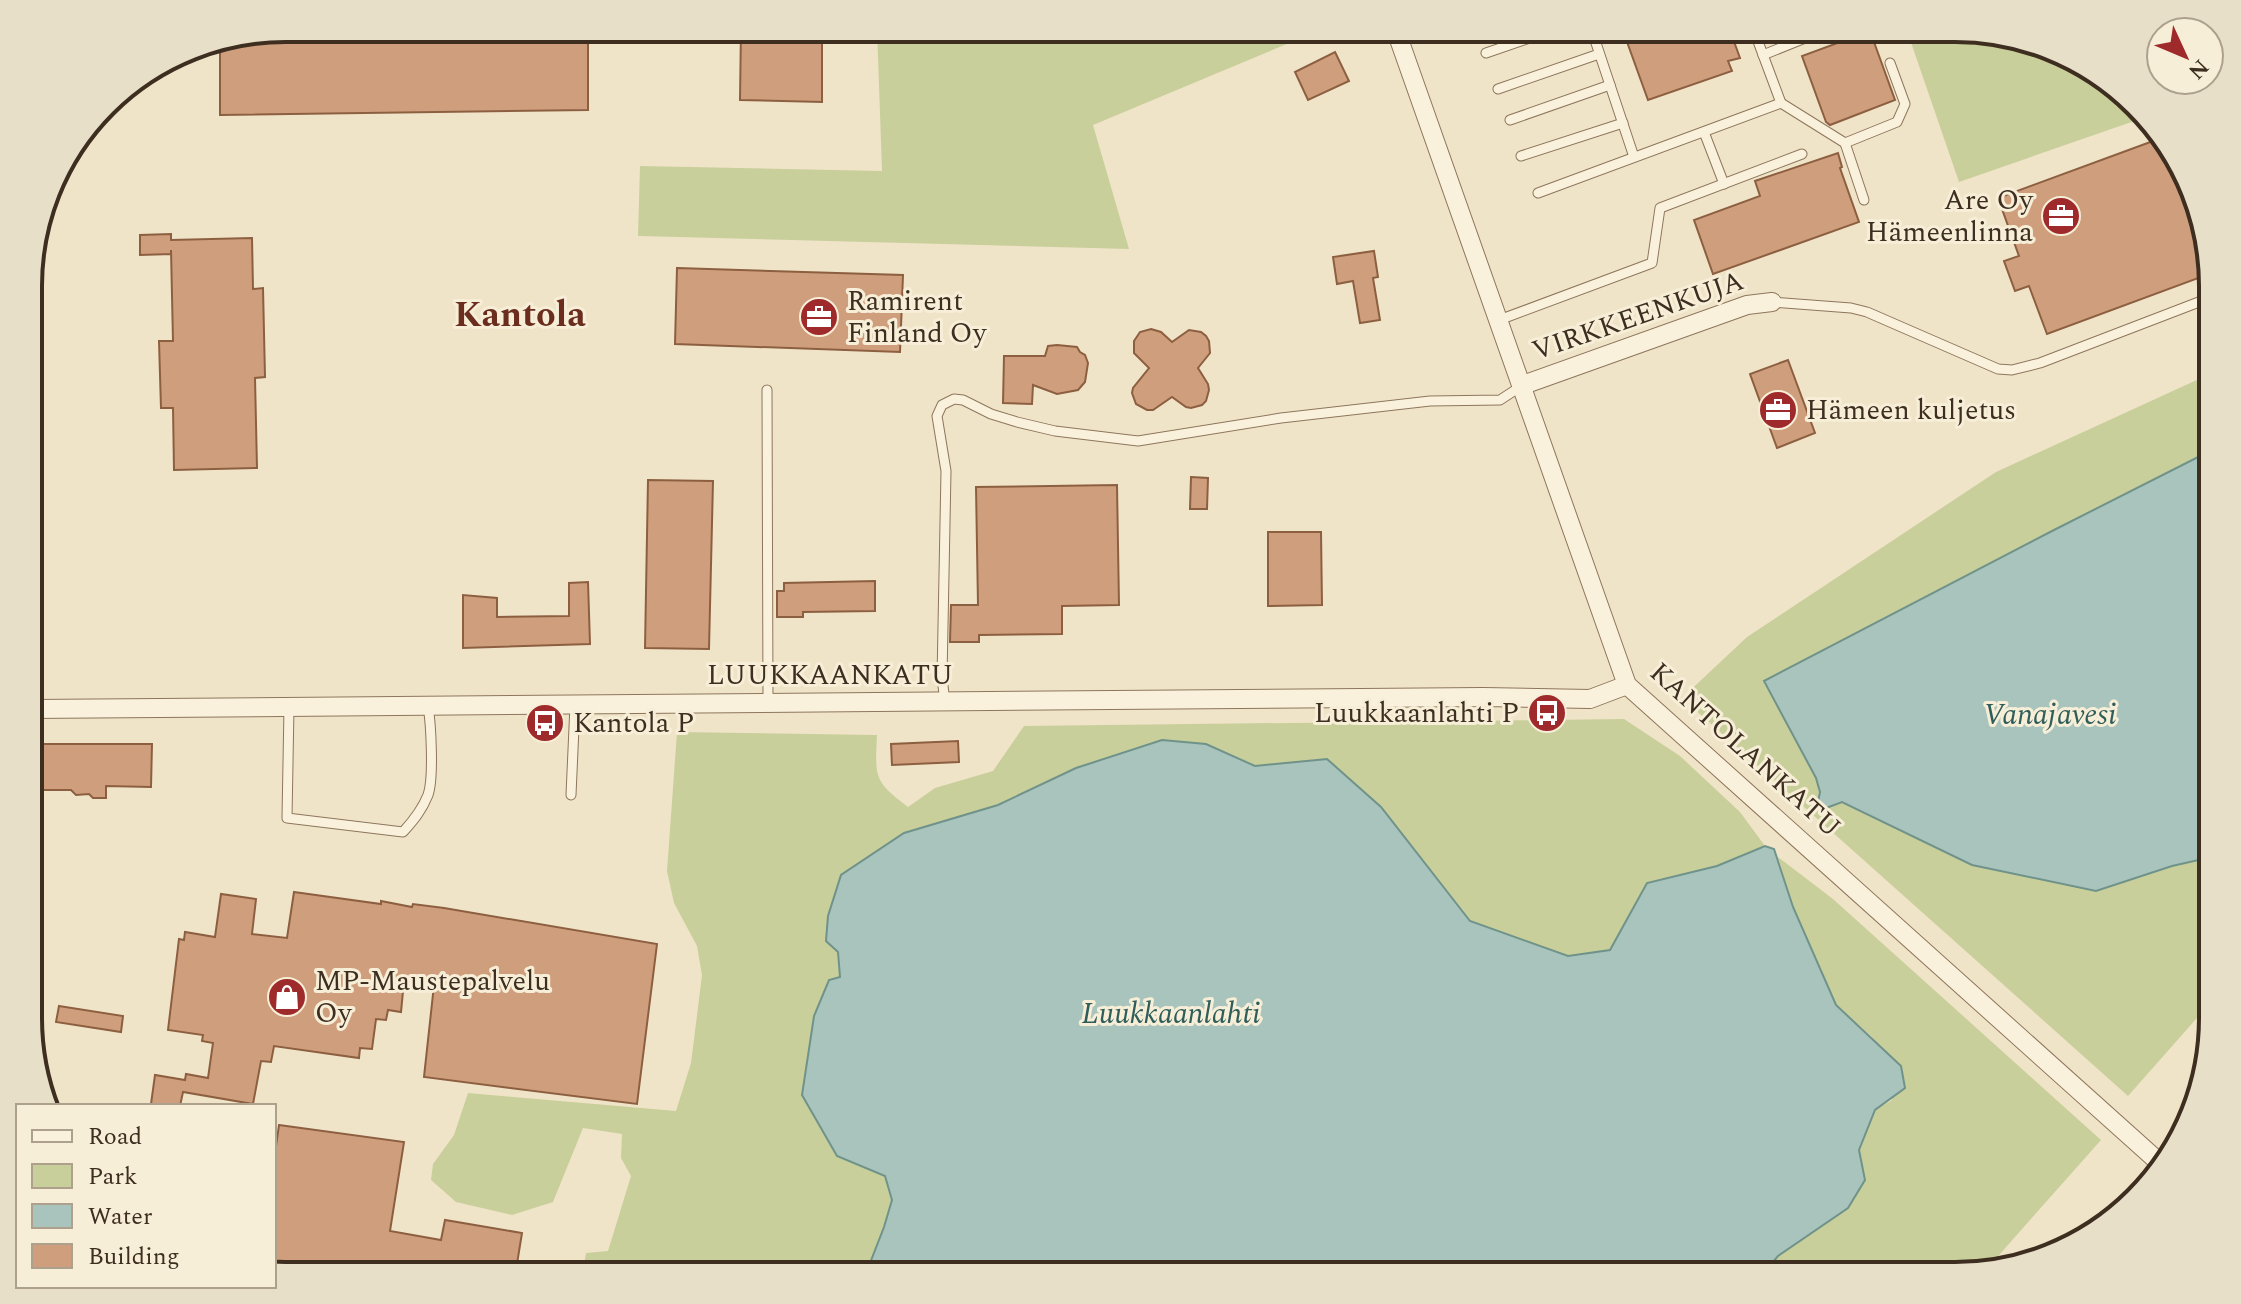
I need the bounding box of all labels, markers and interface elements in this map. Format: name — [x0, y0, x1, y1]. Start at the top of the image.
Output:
north arrow — [2145, 16, 2225, 96]
text: N — [2180, 51, 2216, 87]
place label: Are Oy Hämeenlinna — [1866, 179, 2035, 254]
office icon: Are Oy Hämeenlinna — [2040, 195, 2082, 237]
street label: VIRKKEENKUJA — [1526, 260, 1750, 372]
place label: Ramirent Finland Oy — [847, 280, 988, 355]
district label: Kantola — [454, 288, 586, 343]
office icon: Ramirent Finland Oy — [798, 296, 840, 338]
office icon: Hämeen kuljetus — [1757, 389, 1799, 431]
place label: Hämeen kuljetus — [1806, 389, 2016, 432]
street label: KANTOLANKATU — [1639, 652, 1851, 848]
street label: LUUKKAANKATU — [707, 654, 953, 697]
place label: Luukkaanlahti P — [1314, 692, 1519, 735]
bus stop icon: Luukkaanlahti P — [1526, 692, 1568, 734]
water label: Vanajavesi — [1983, 692, 2117, 738]
bus stop icon: Kantola P — [524, 702, 566, 744]
place label: Kantola P — [573, 702, 694, 745]
place label: MP-Maustepalvelu Oy — [315, 960, 550, 1035]
shop icon: MP-Maustepalvelu Oy — [266, 976, 308, 1018]
water label: Luukkaanlahti — [1081, 991, 1261, 1037]
legend — [16, 1104, 276, 1288]
text: Road — [88, 1119, 142, 1155]
text: Park — [88, 1159, 138, 1195]
text: Water — [88, 1199, 152, 1235]
text: Building — [88, 1239, 180, 1275]

